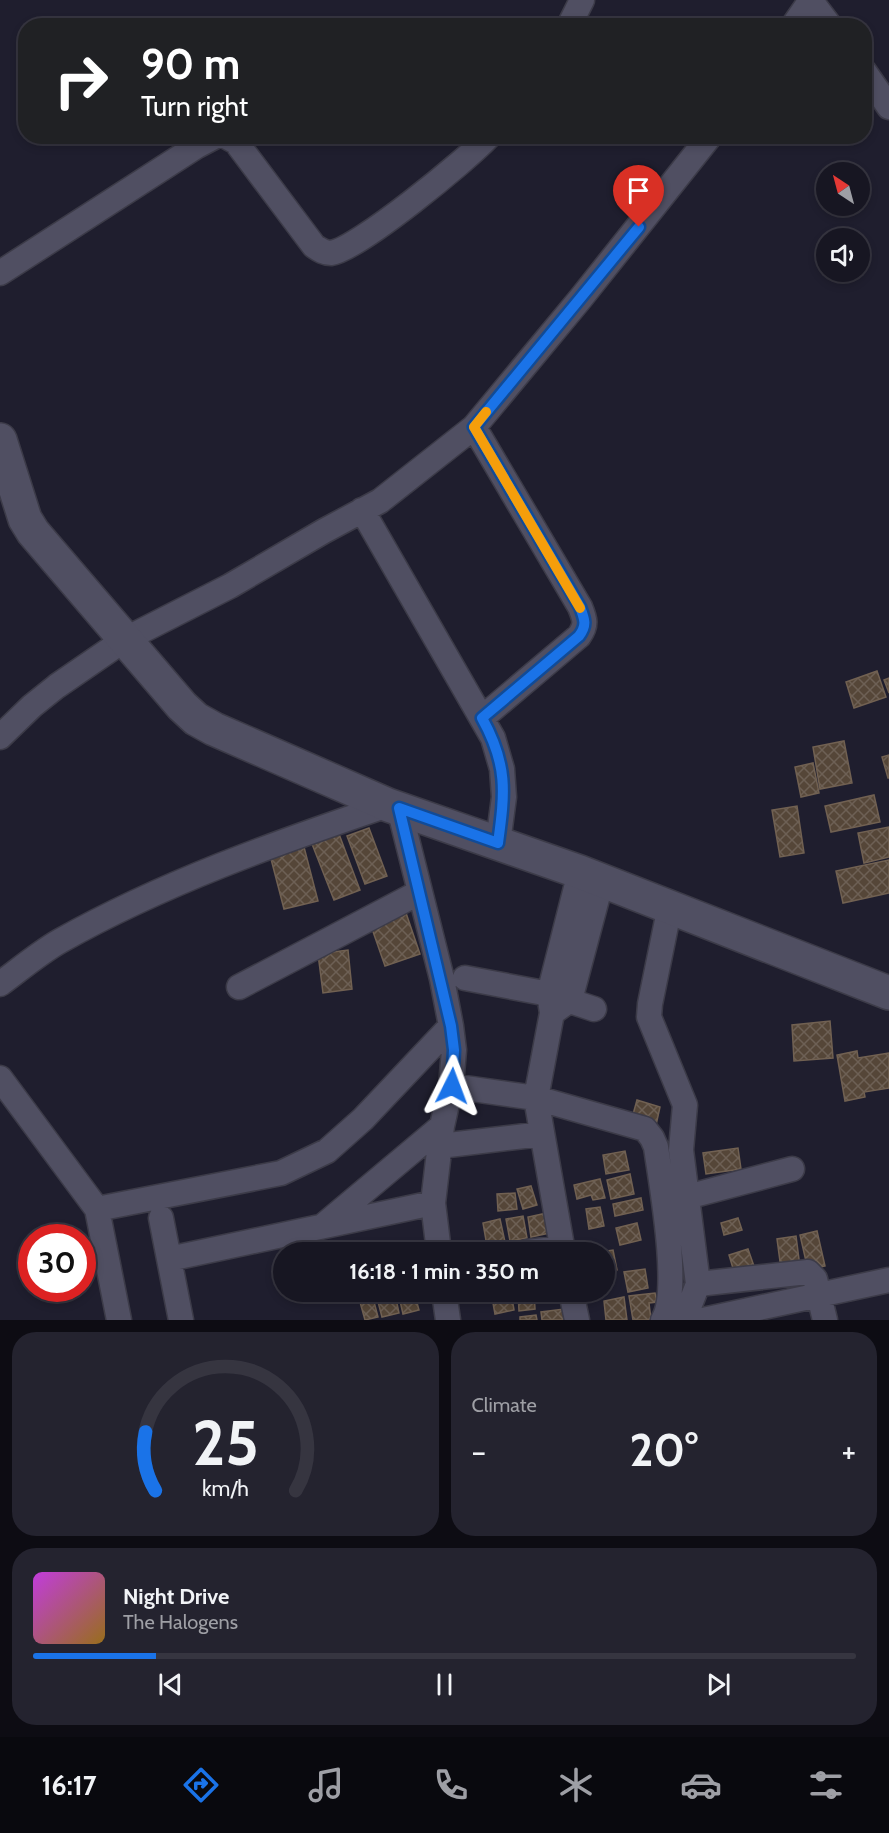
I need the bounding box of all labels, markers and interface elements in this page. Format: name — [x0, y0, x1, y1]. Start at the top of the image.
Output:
text: 90 m — [141, 38, 240, 90]
icon: right — [42, 42, 120, 120]
text: Turn right — [141, 90, 248, 123]
north arrow — [816, 162, 870, 216]
map controls — [816, 162, 870, 282]
pin — [613, 165, 664, 227]
icon: arrive — [622, 174, 655, 207]
button: sound — [816, 228, 870, 282]
position arrow — [420, 1054, 484, 1118]
speed limit sign: 30 — [18, 1224, 96, 1302]
text: 16:18 · 1 min · 350 m — [349, 1258, 539, 1285]
text: Climate — [472, 1393, 537, 1417]
text: 25 — [192, 1405, 259, 1481]
text: 20° — [629, 1423, 698, 1477]
text: − — [472, 1431, 486, 1471]
text: + — [841, 1431, 856, 1471]
text: km/h — [202, 1475, 249, 1501]
text: Night Drive — [123, 1583, 229, 1610]
text: The Halogens — [123, 1610, 238, 1634]
icon: previous — [154, 1668, 187, 1701]
icon: pause — [428, 1668, 461, 1701]
icon: next — [702, 1668, 735, 1701]
icon: directions — [180, 1764, 222, 1806]
icon: music — [305, 1764, 347, 1806]
icon: phone — [430, 1764, 472, 1806]
icon: climate — [555, 1764, 597, 1806]
icon: car — [680, 1764, 722, 1806]
icon: filters — [805, 1764, 847, 1806]
text: 16:17 — [42, 1769, 96, 1802]

